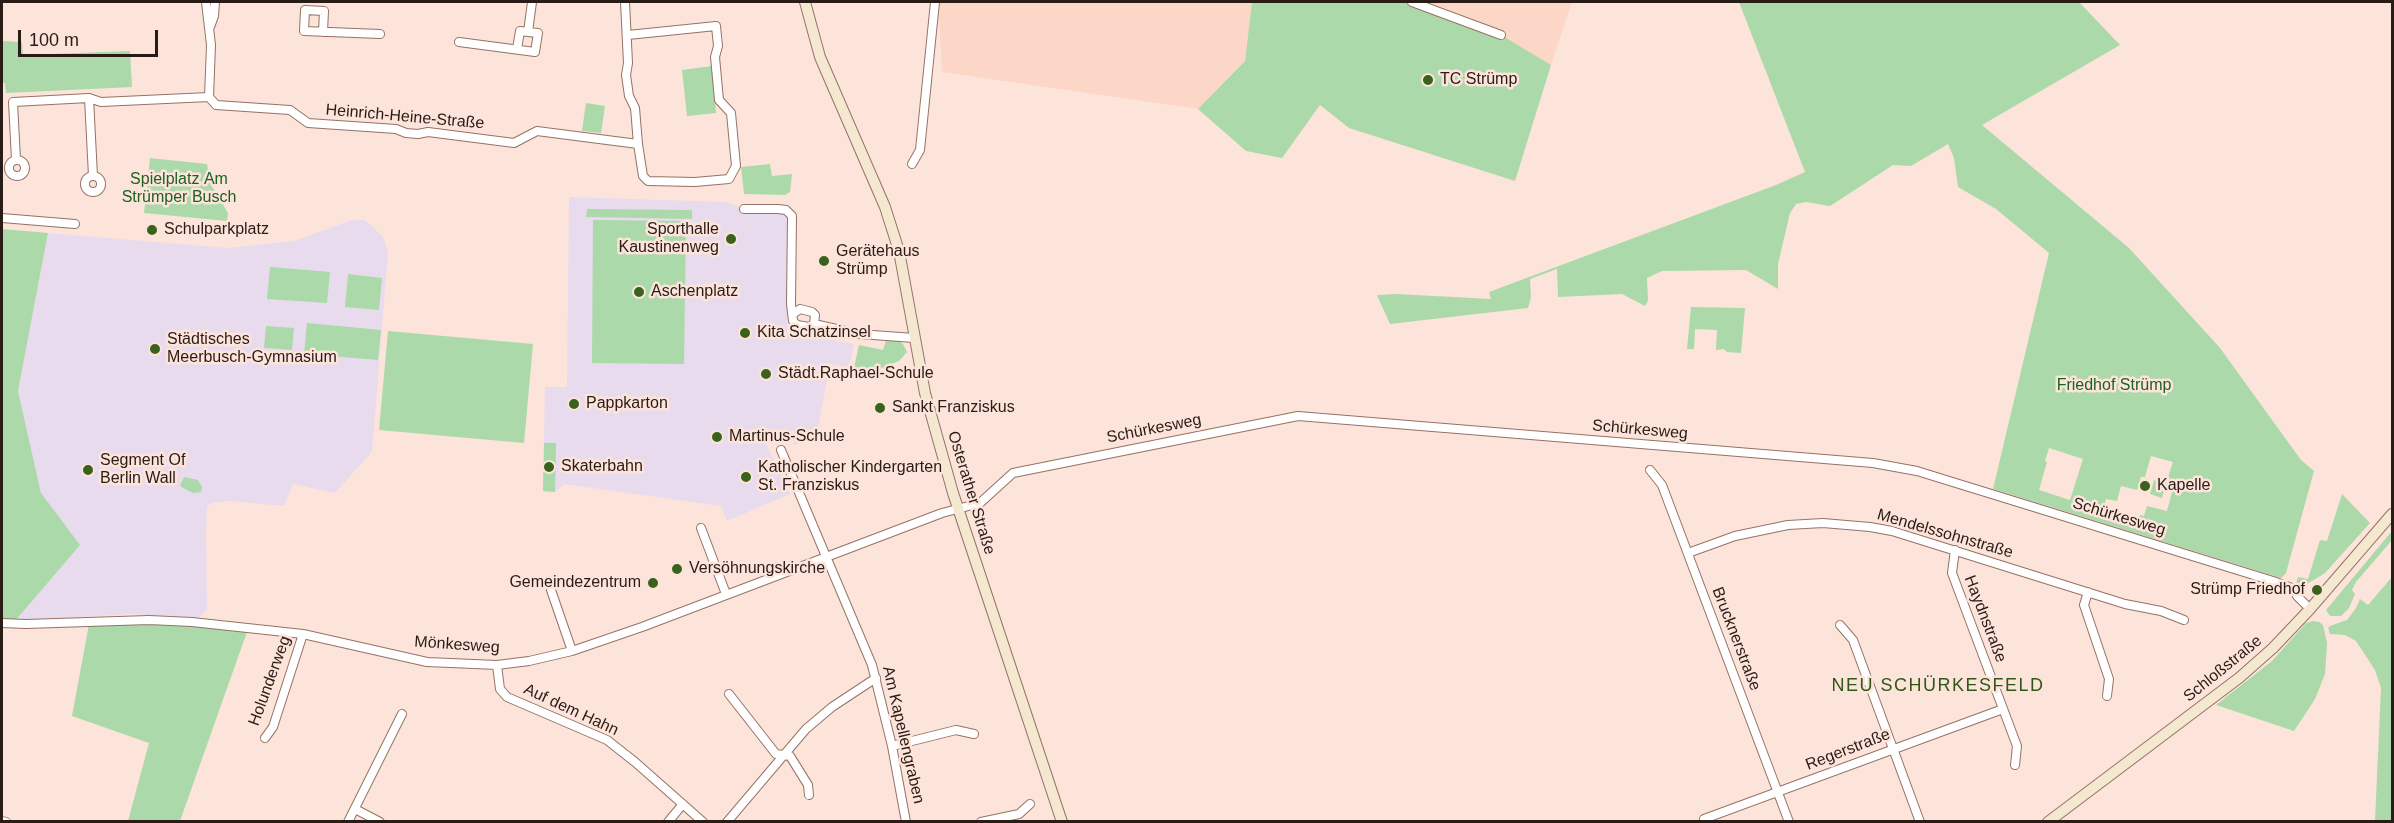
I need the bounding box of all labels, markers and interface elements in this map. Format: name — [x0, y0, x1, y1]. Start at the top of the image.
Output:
scale bar — [21, 18, 160, 56]
text: 100 m — [29, 30, 79, 50]
place label: TC Strümp — [1440, 70, 1517, 90]
marker: TC Strümp — [1421, 73, 1435, 87]
street label: Heinrich-Heine-Straße — [325, 101, 485, 133]
park label: Spielplatz Am Strümper Busch — [122, 170, 236, 208]
place label: Schulparkplatz — [164, 220, 269, 240]
place label: Sporthalle Kaustinenweg — [618, 220, 719, 258]
marker: Schulparkplatz — [145, 223, 159, 237]
marker: Sporthalle Kaustinenweg — [724, 232, 738, 246]
place label: Gerätehaus Strümp — [836, 242, 920, 280]
marker: Gerätehaus Strümp — [817, 254, 831, 268]
place label: Aschenplatz — [651, 282, 738, 302]
marker: Aschenplatz — [632, 285, 646, 299]
place label: Kita Schatzinsel — [757, 323, 871, 343]
marker: Kita Schatzinsel — [738, 326, 752, 340]
place label: Städtisches Meerbusch-Gymnasium — [167, 330, 337, 368]
marker: Städtisches Meerbusch-Gymnasium — [148, 342, 162, 356]
place label: Städt.Raphael-Schule — [778, 364, 934, 384]
marker: Städt.Raphael-Schule — [759, 367, 773, 381]
park label: Friedhof Strümp — [2057, 376, 2171, 396]
place label: Pappkarton — [586, 394, 668, 414]
marker: Pappkarton — [567, 397, 581, 411]
place label: Sankt Franziskus — [892, 398, 1015, 418]
marker: Sankt Franziskus — [873, 401, 887, 415]
street label: Schürkesweg — [1105, 410, 1203, 448]
street label: Schürkesweg — [1591, 416, 1689, 444]
place label: Martinus-Schule — [729, 427, 845, 447]
street label: Osterather Straße — [943, 429, 999, 557]
marker: Martinus-Schule — [710, 430, 724, 444]
place label: Segment Of Berlin Wall — [100, 451, 185, 489]
place label: Skaterbahn — [561, 457, 643, 477]
place label: Katholischer Kindergarten St. Franziskus — [758, 458, 942, 496]
marker: Skaterbahn — [542, 460, 556, 474]
marker: Segment Of Berlin Wall — [81, 463, 95, 477]
marker: Katholischer Kindergarten St. Franziskus — [739, 470, 753, 484]
place label: Kapelle — [2157, 476, 2210, 496]
marker: Kapelle — [2138, 479, 2152, 493]
street label: Schürkesweg — [2070, 494, 2168, 540]
street label: Mendelssohnstraße — [1875, 505, 2015, 563]
place label: Versöhnungskirche — [689, 559, 825, 579]
marker: Versöhnungskirche — [670, 562, 684, 576]
place label: Gemeindezentrum — [509, 573, 641, 593]
street label: Haydnstraße — [1960, 573, 2010, 665]
marker: Gemeindezentrum — [646, 576, 660, 590]
place label: Strümp Friedhof — [2190, 580, 2305, 600]
marker: Strümp Friedhof — [2310, 583, 2324, 597]
street label: Brucknerstraße — [1707, 585, 1765, 693]
street label: Mönkesweg — [414, 632, 500, 658]
street label: Schloßstraße — [2180, 632, 2266, 706]
street label: Holunderweg — [245, 633, 295, 729]
street label: Am Kapellengraben — [878, 664, 928, 806]
district label: NEU SCHÜRKESFELD — [1831, 675, 2045, 697]
street label: Auf dem Hahn — [521, 680, 621, 740]
street label: Regerstraße — [1803, 725, 1893, 775]

